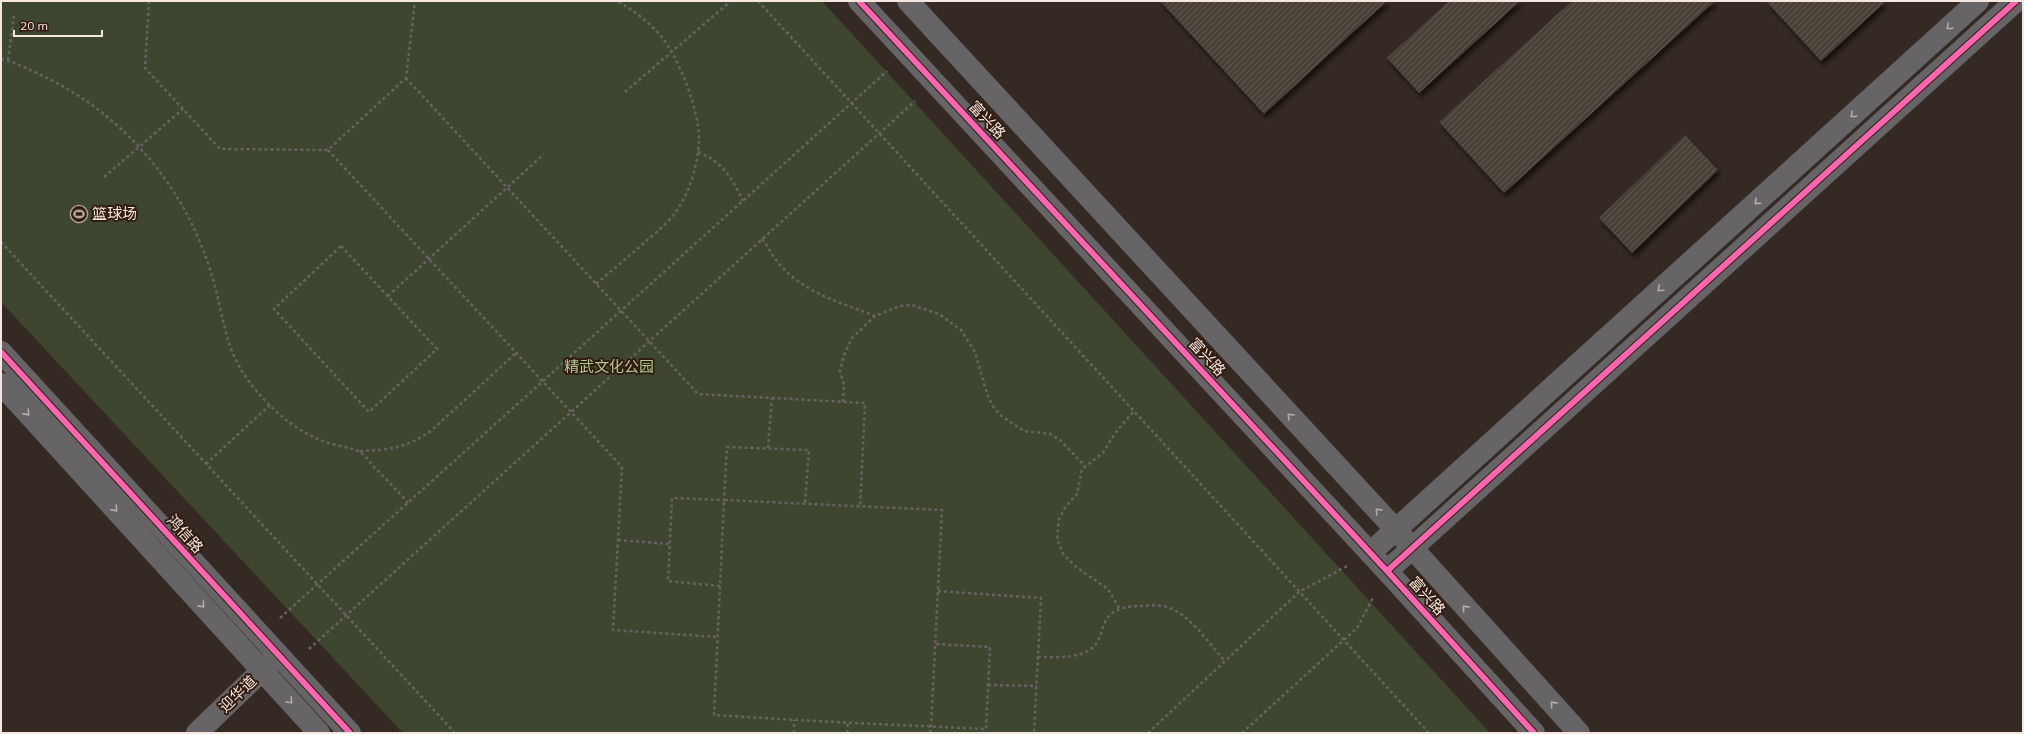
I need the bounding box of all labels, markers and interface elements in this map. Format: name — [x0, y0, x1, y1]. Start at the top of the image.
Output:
scale bar — [14, 12, 102, 38]
text: 20 m — [20, 18, 48, 33]
one-way arrow — [1946, 23, 1954, 30]
street label: 富兴路 — [965, 97, 1010, 143]
one-way arrow — [1850, 110, 1858, 117]
one-way arrow — [1754, 197, 1761, 204]
sports icon: 篮球场 — [69, 204, 89, 224]
place label: 篮球场 — [92, 204, 137, 223]
one-way arrow — [1658, 285, 1665, 292]
street label: 富兴路 — [1185, 334, 1230, 380]
park label: 精武文化公园 — [564, 357, 654, 376]
one-way arrow — [23, 408, 30, 416]
one-way arrow — [1288, 413, 1295, 421]
one-way arrow — [110, 505, 117, 512]
one-way arrow — [1376, 509, 1383, 516]
street label: 鸿信路 — [163, 511, 207, 557]
street label: 富兴路 — [1405, 573, 1449, 619]
one-way arrow — [198, 601, 205, 608]
one-way arrow — [1463, 605, 1470, 613]
street label: 迎华道 — [215, 671, 260, 716]
one-way arrow — [285, 697, 292, 704]
one-way arrow — [1550, 701, 1558, 709]

